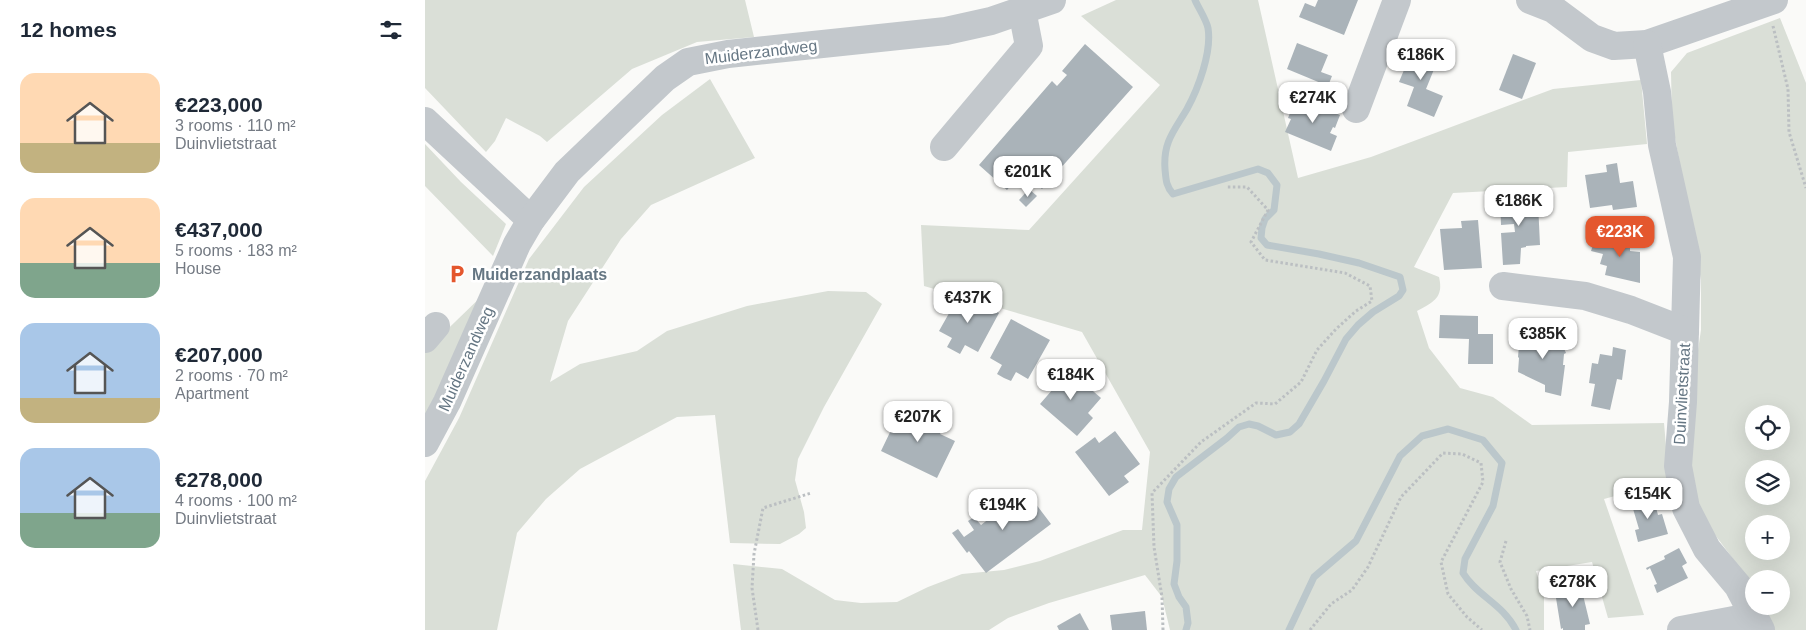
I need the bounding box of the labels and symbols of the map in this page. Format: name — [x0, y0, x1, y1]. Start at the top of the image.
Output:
street label: Muiderzandweg — [704, 37, 818, 67]
pin: €186K — [1386, 38, 1456, 81]
pin: €274K — [1278, 82, 1348, 124]
pin: €201K — [993, 156, 1063, 198]
pin: €186K — [1484, 184, 1554, 227]
pin: €223K — [1585, 216, 1655, 258]
parking icon: Muiderzandplaats — [446, 263, 468, 285]
place label: Muiderzandplaats — [472, 266, 607, 283]
pin: €437K — [933, 282, 1003, 324]
street label: Muiderzandweg — [435, 304, 497, 414]
pin: €385K — [1508, 318, 1578, 360]
street label: Duinvlietstraat — [1671, 342, 1693, 445]
pin: €184K — [1036, 358, 1106, 401]
pin: €207K — [883, 400, 953, 443]
pin: €154K — [1613, 478, 1683, 520]
pin: €194K — [968, 488, 1038, 531]
pin: €278K — [1538, 566, 1608, 608]

